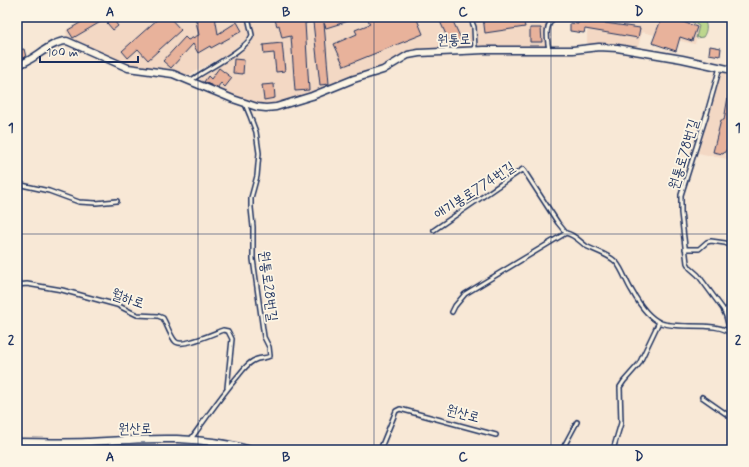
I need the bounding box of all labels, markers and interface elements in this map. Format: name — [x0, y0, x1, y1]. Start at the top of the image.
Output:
text: A — [106, 4, 114, 21]
text: B — [282, 4, 291, 21]
text: C — [458, 4, 468, 21]
text: D — [635, 4, 644, 21]
street label: 원통로 — [437, 30, 471, 50]
scale bar — [40, 38, 138, 64]
text: 100 m — [46, 45, 78, 61]
street label: 원통로78번길 — [665, 116, 703, 192]
text: 1 — [8, 120, 14, 137]
text: 1 — [735, 120, 741, 137]
street label: 애기봉로774번길 — [431, 158, 519, 224]
street label: 원통로28번길 — [255, 250, 281, 323]
street label: 월하로 — [109, 285, 147, 313]
text: 2 — [8, 332, 15, 349]
text: 2 — [735, 332, 742, 349]
street label: 원산로 — [444, 401, 481, 427]
street label: 원산로 — [118, 420, 152, 438]
text: A — [106, 449, 114, 466]
text: B — [282, 449, 291, 466]
text: C — [458, 449, 468, 466]
text: D — [635, 449, 644, 466]

